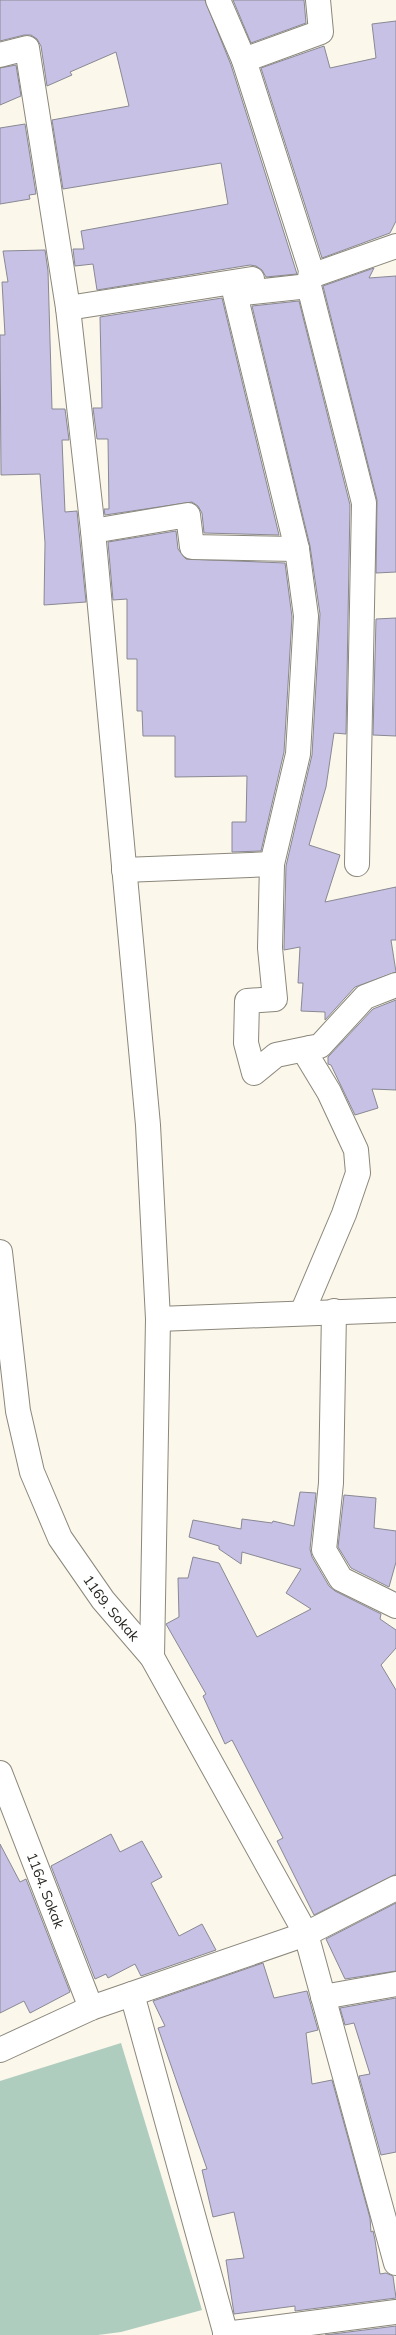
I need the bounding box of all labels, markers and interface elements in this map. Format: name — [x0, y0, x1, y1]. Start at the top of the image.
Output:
street label: 1169. Sokak — [79, 1571, 144, 1645]
street label: 1164. Sokak — [23, 1850, 69, 1932]

